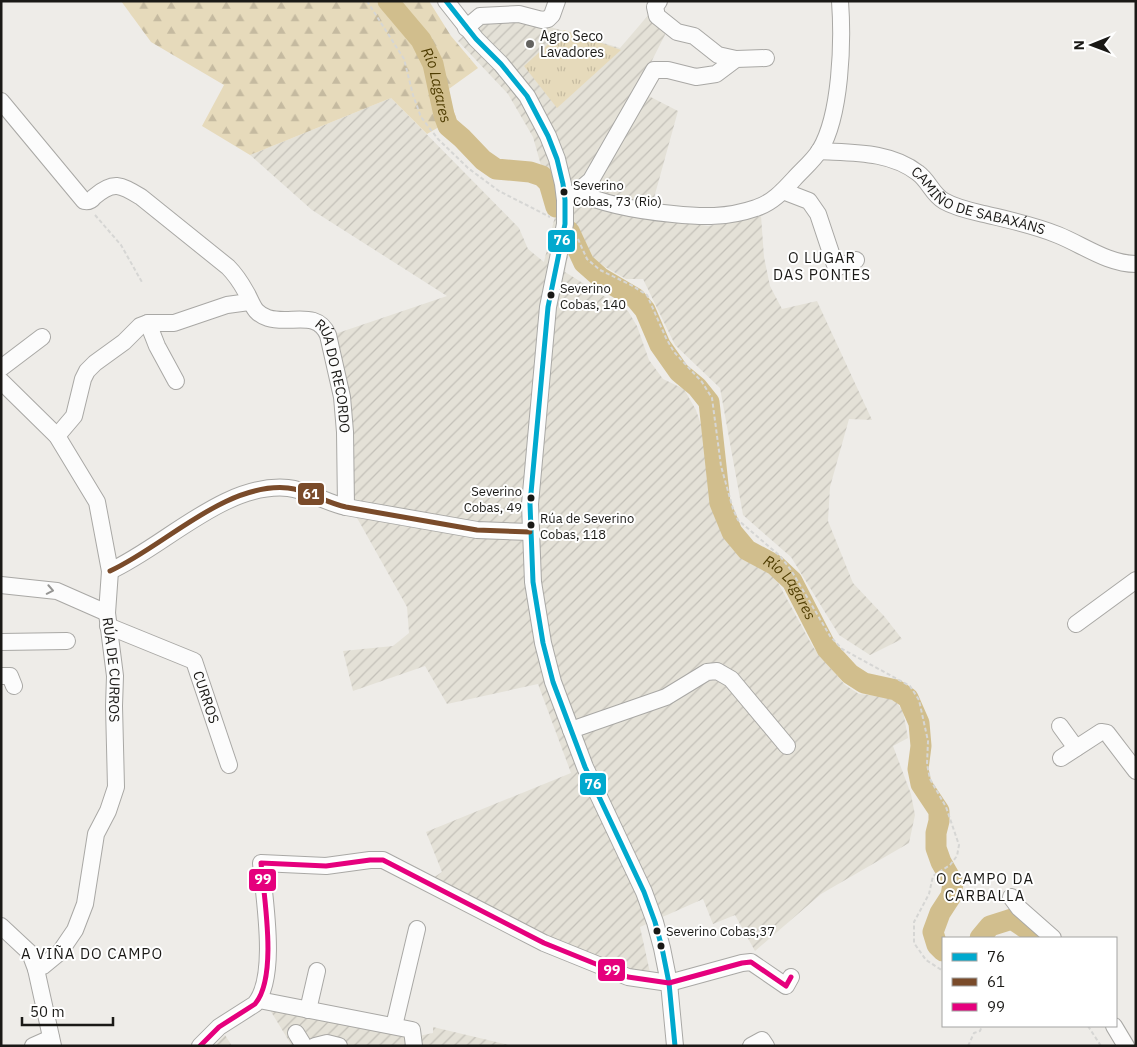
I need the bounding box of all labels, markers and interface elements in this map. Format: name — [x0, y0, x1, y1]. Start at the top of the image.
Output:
north arrow — [1067, 20, 1117, 70]
place label: Agro Seco Lavadores — [540, 27, 604, 61]
marker: Agro Seco Lavadores — [524, 38, 536, 50]
text: N — [1070, 40, 1088, 50]
water label: Río Lagares — [417, 44, 456, 125]
street label: CAMIÑO DE SABAXÁNS — [908, 162, 1048, 239]
place label: Severino Cobas, 73 (Rio) — [573, 177, 662, 210]
marker: Severino Cobas, 73 (Rio) — [559, 187, 569, 197]
line badge: 76 — [547, 229, 576, 253]
text: 76 — [554, 231, 570, 249]
district label: O LUGAR DAS PONTES — [773, 248, 871, 284]
place label: Severino Cobas, 140 — [560, 280, 626, 313]
marker: Severino Cobas, 140 — [546, 290, 556, 300]
street label: RÚA DO RECORDO — [311, 315, 354, 434]
line badge: 61 — [297, 482, 325, 506]
place label: Severino Cobas, 49 — [464, 483, 522, 516]
text: 61 — [303, 485, 320, 503]
marker: Severino Cobas, 49 — [526, 493, 536, 503]
place label: Rúa de Severino Cobas, 118 — [540, 510, 634, 543]
marker: Rúa de Severino Cobas, 118 — [526, 520, 536, 530]
water label: Río Lagares — [760, 551, 820, 623]
one-way arrow — [45, 584, 54, 594]
street label: RÚA DE CURROS — [99, 616, 124, 722]
street label: CURROS — [189, 669, 223, 726]
line badge: 76 — [579, 772, 607, 796]
text: 76 — [585, 775, 601, 793]
line badge: 99 — [248, 868, 277, 892]
district label: O CAMPO DA CARBALLA — [936, 869, 1034, 905]
text: 99 — [255, 870, 271, 888]
place label: Severino Cobas,37 — [666, 923, 775, 940]
marker: Severino Cobas,37 — [652, 926, 662, 936]
legend — [942, 937, 1117, 1027]
unlabelled marker — [656, 941, 666, 951]
district label: A VIÑA DO CAMPO — [21, 944, 163, 963]
text: 76 — [987, 947, 1005, 966]
line badge: 99 — [597, 958, 626, 982]
text: 99 — [604, 961, 620, 979]
text: 61 — [987, 972, 1005, 991]
scale bar — [22, 994, 114, 1026]
text: 99 — [987, 997, 1005, 1016]
text: 50 m — [30, 1002, 65, 1021]

